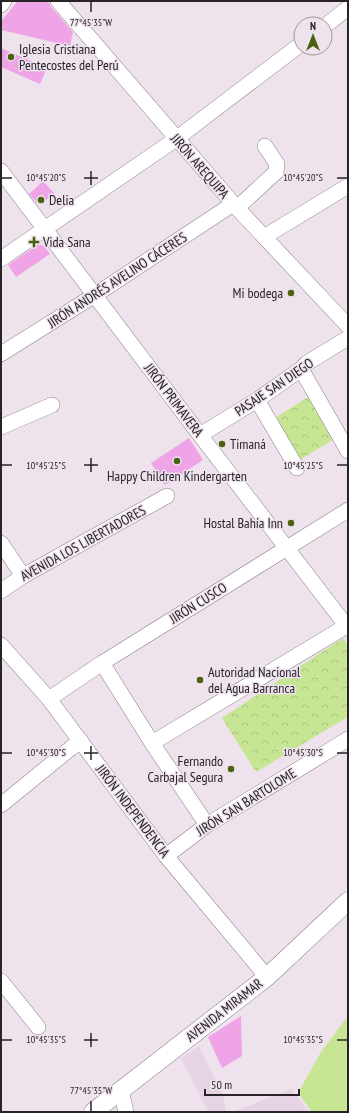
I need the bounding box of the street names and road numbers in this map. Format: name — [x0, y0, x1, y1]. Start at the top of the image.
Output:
street label: JIRÓN AREQUIPA — [166, 129, 233, 203]
street label: JIRÓN ANDRÉS AVELINO CÁCERES — [43, 228, 190, 332]
street label: PASAJE SAN DIEGO — [231, 354, 317, 420]
street label: JIRÓN PRIMAVERA — [140, 359, 208, 441]
street label: AVENIDA LOS LIBERTADORES — [17, 501, 149, 585]
street label: JIRÓN CUSCO — [165, 578, 230, 628]
street label: JIRÓN INDEPENDENCIA — [91, 760, 174, 862]
street label: JIRÓN SAN BARTOLOME — [192, 764, 299, 841]
street label: AVENIDA MIRAMAR — [182, 974, 266, 1046]

